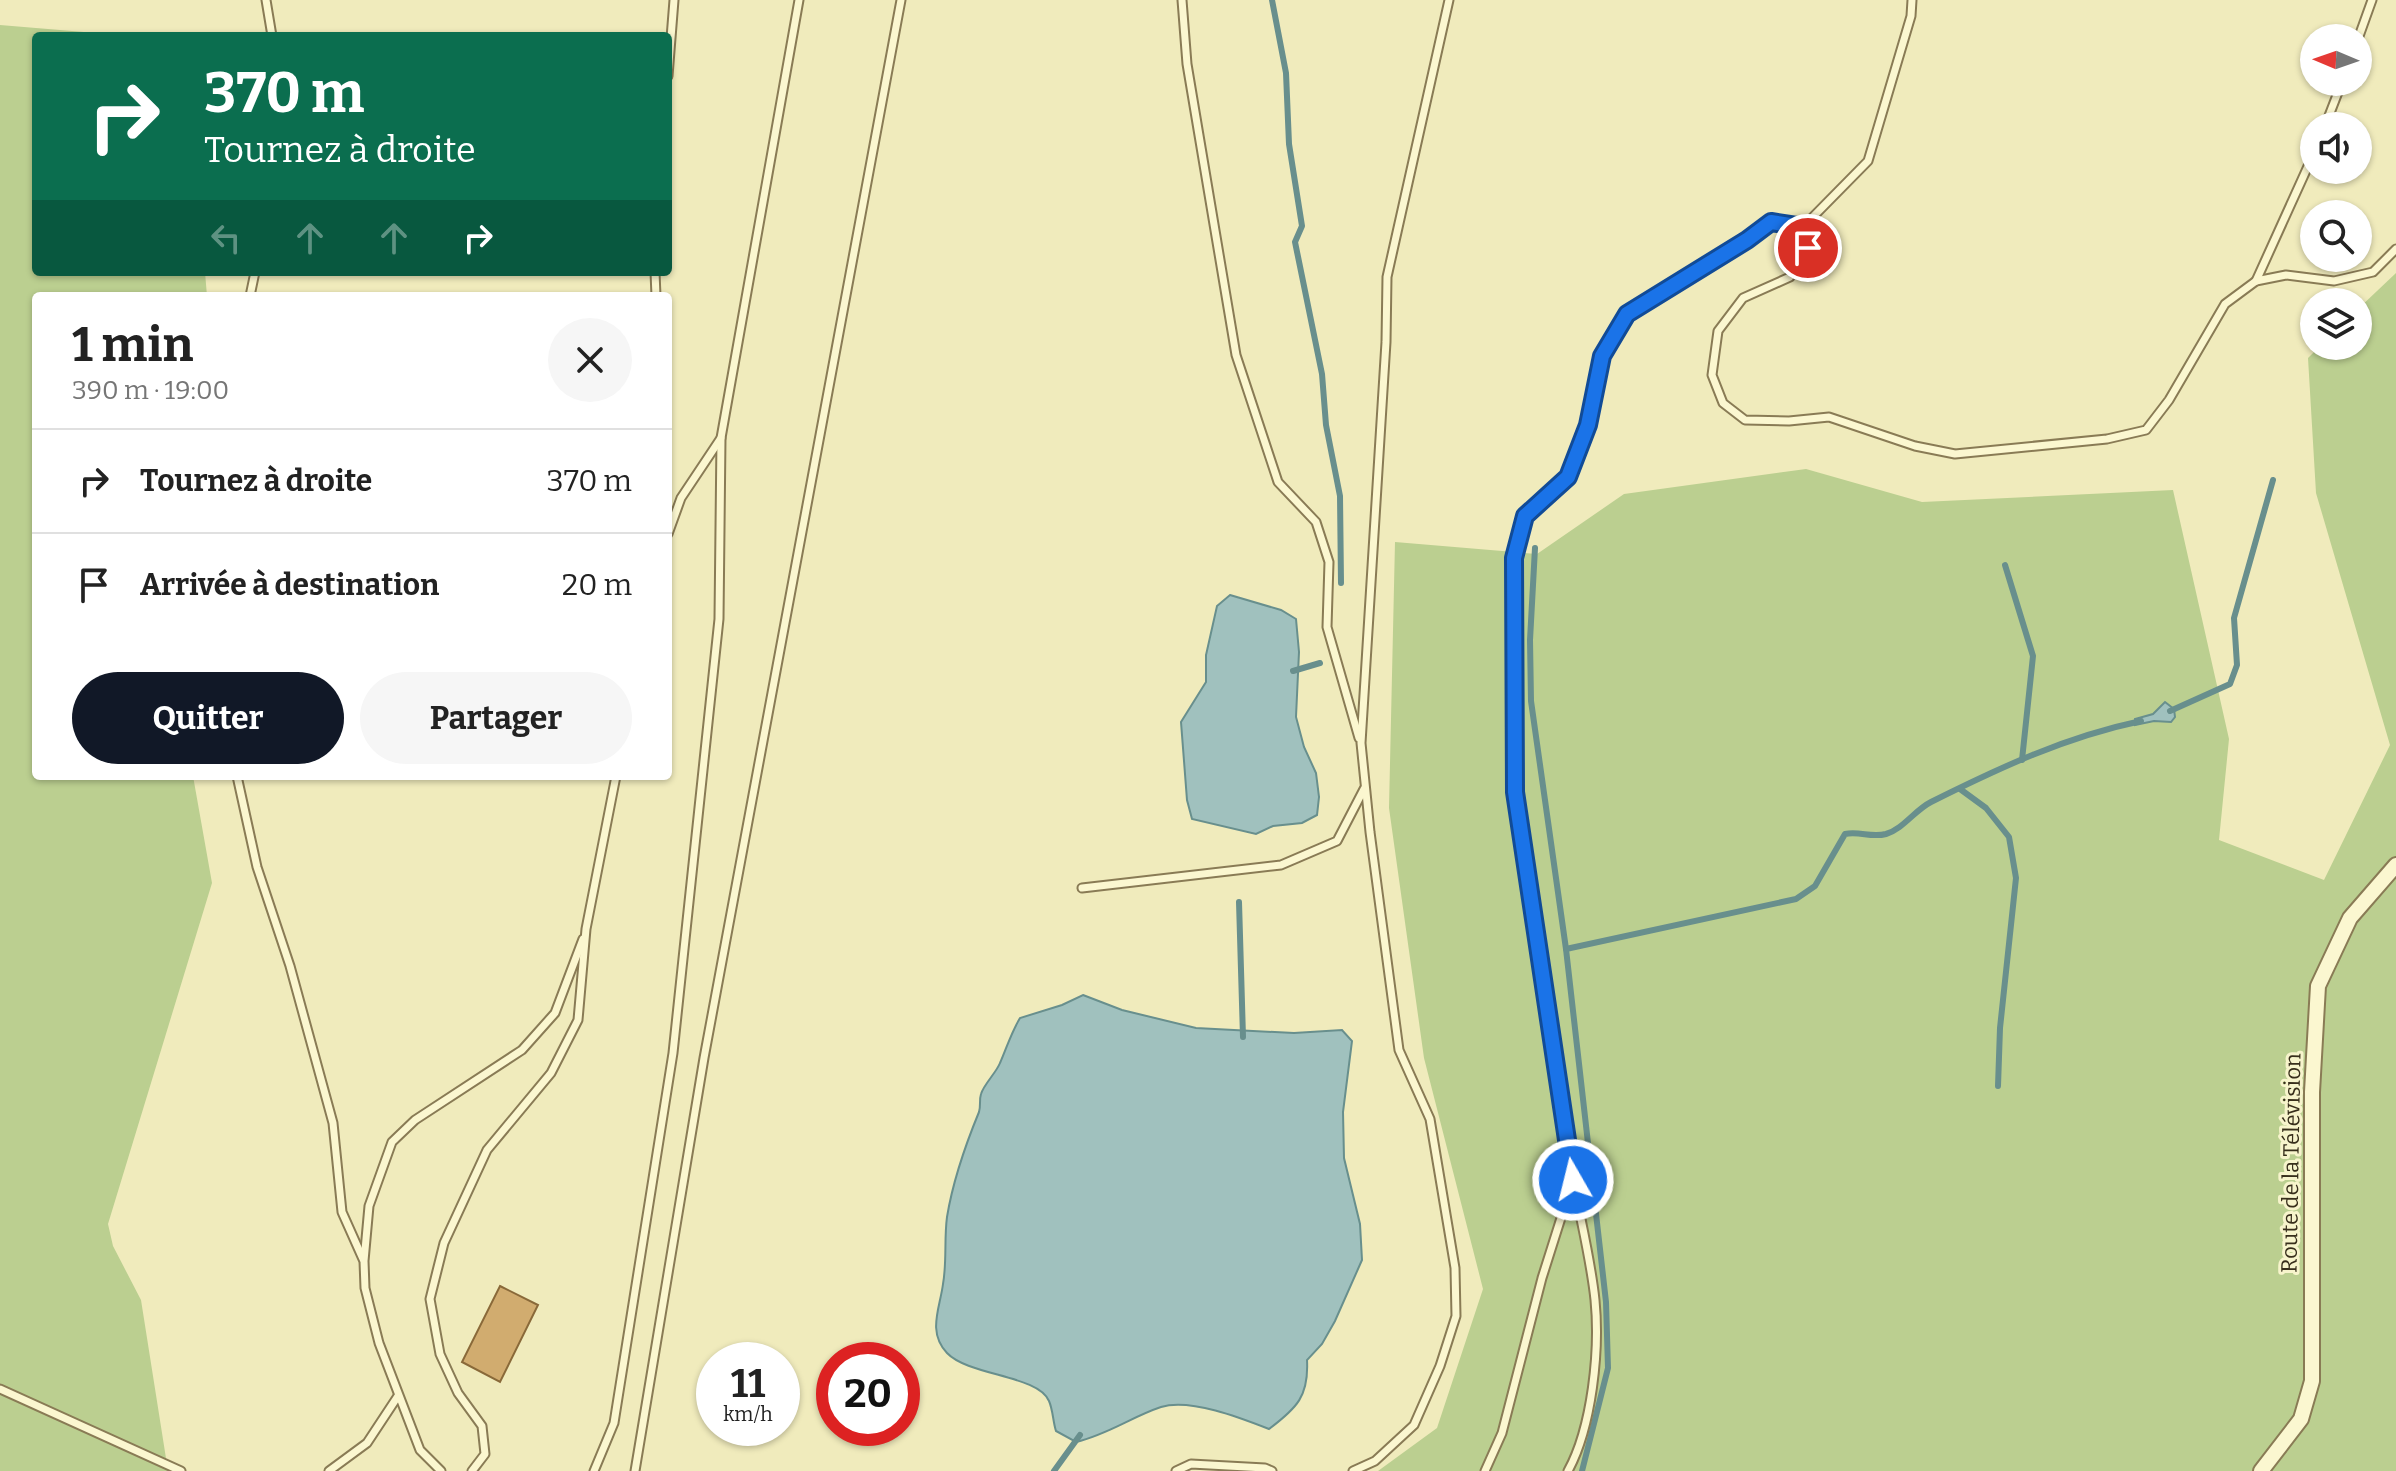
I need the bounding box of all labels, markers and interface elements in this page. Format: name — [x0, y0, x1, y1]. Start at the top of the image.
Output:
north arrow — [2300, 24, 2372, 96]
map controls — [2300, 24, 2372, 360]
text: 370 m — [204, 60, 365, 127]
icon: right — [72, 64, 176, 168]
button: sound — [2300, 112, 2372, 184]
text: Tournez à droite — [204, 128, 476, 172]
button: search — [2300, 200, 2372, 272]
pin — [1774, 214, 1842, 282]
icon: left — [204, 216, 248, 260]
icon: ahead — [288, 216, 332, 260]
icon: ahead — [372, 216, 416, 260]
icon: right — [456, 216, 500, 260]
icon: arrive — [1786, 226, 1830, 270]
button: layers — [2300, 288, 2372, 360]
text: 1 min — [72, 316, 193, 374]
button: close — [548, 318, 632, 402]
text: 390 m · 19:00 — [72, 375, 229, 406]
icon: right — [72, 459, 116, 503]
text: Tournez à droite — [140, 463, 372, 499]
text: 370 m — [547, 463, 632, 499]
icon: arrive — [72, 563, 116, 607]
text: Arrivée à destination — [140, 567, 439, 603]
text: 20 m — [562, 567, 632, 603]
button: Quitter — [72, 672, 344, 764]
button: Partager — [360, 672, 632, 764]
street label: Route de la Télévision — [2276, 1053, 2306, 1273]
position arrow — [1531, 1138, 1615, 1222]
speed limit sign: 20 — [816, 1342, 920, 1446]
text: 11 — [731, 1360, 765, 1408]
text: km/h — [723, 1402, 773, 1426]

